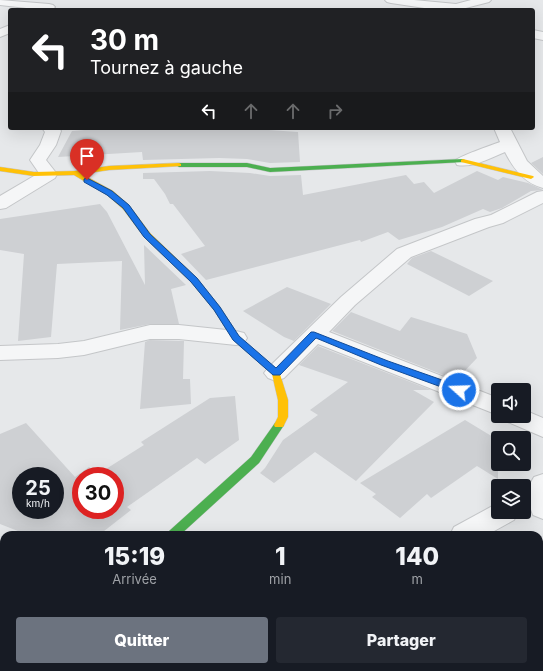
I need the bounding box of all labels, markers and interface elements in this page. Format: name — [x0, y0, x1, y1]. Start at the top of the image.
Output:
text: 30 m — [90, 23, 159, 57]
icon: left — [24, 24, 76, 76]
text: Tournez à gauche — [90, 57, 243, 78]
icon: left — [198, 100, 220, 122]
icon: ahead — [240, 100, 262, 122]
icon: ahead — [282, 100, 304, 122]
icon: right — [324, 100, 346, 122]
pin — [70, 139, 104, 180]
icon: arrive — [76, 145, 98, 167]
position arrow — [438, 369, 480, 411]
map controls — [491, 383, 531, 519]
button: sound — [491, 383, 531, 423]
button: search — [491, 431, 531, 471]
speed limit sign: 30 — [72, 467, 124, 519]
text: 25 — [25, 476, 51, 500]
button: layers — [491, 479, 531, 519]
text: km/h — [26, 497, 50, 509]
text: 15:19 — [104, 542, 165, 571]
text: 1 — [275, 542, 286, 571]
text: 140 — [395, 542, 439, 571]
text: Arrivée — [112, 571, 157, 587]
text: min — [269, 571, 291, 587]
text: m — [411, 571, 423, 587]
button: Quitter — [16, 617, 268, 663]
button: Partager — [276, 617, 527, 663]

